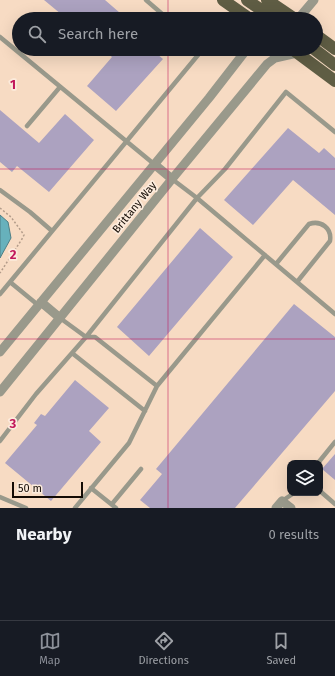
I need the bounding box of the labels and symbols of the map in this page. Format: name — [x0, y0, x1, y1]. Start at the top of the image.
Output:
text: 1 — [10, 77, 16, 92]
street label: Brittany Way — [110, 178, 159, 236]
text: 2 — [10, 247, 17, 262]
text: 3 — [9, 416, 17, 431]
scale bar — [12, 480, 83, 499]

